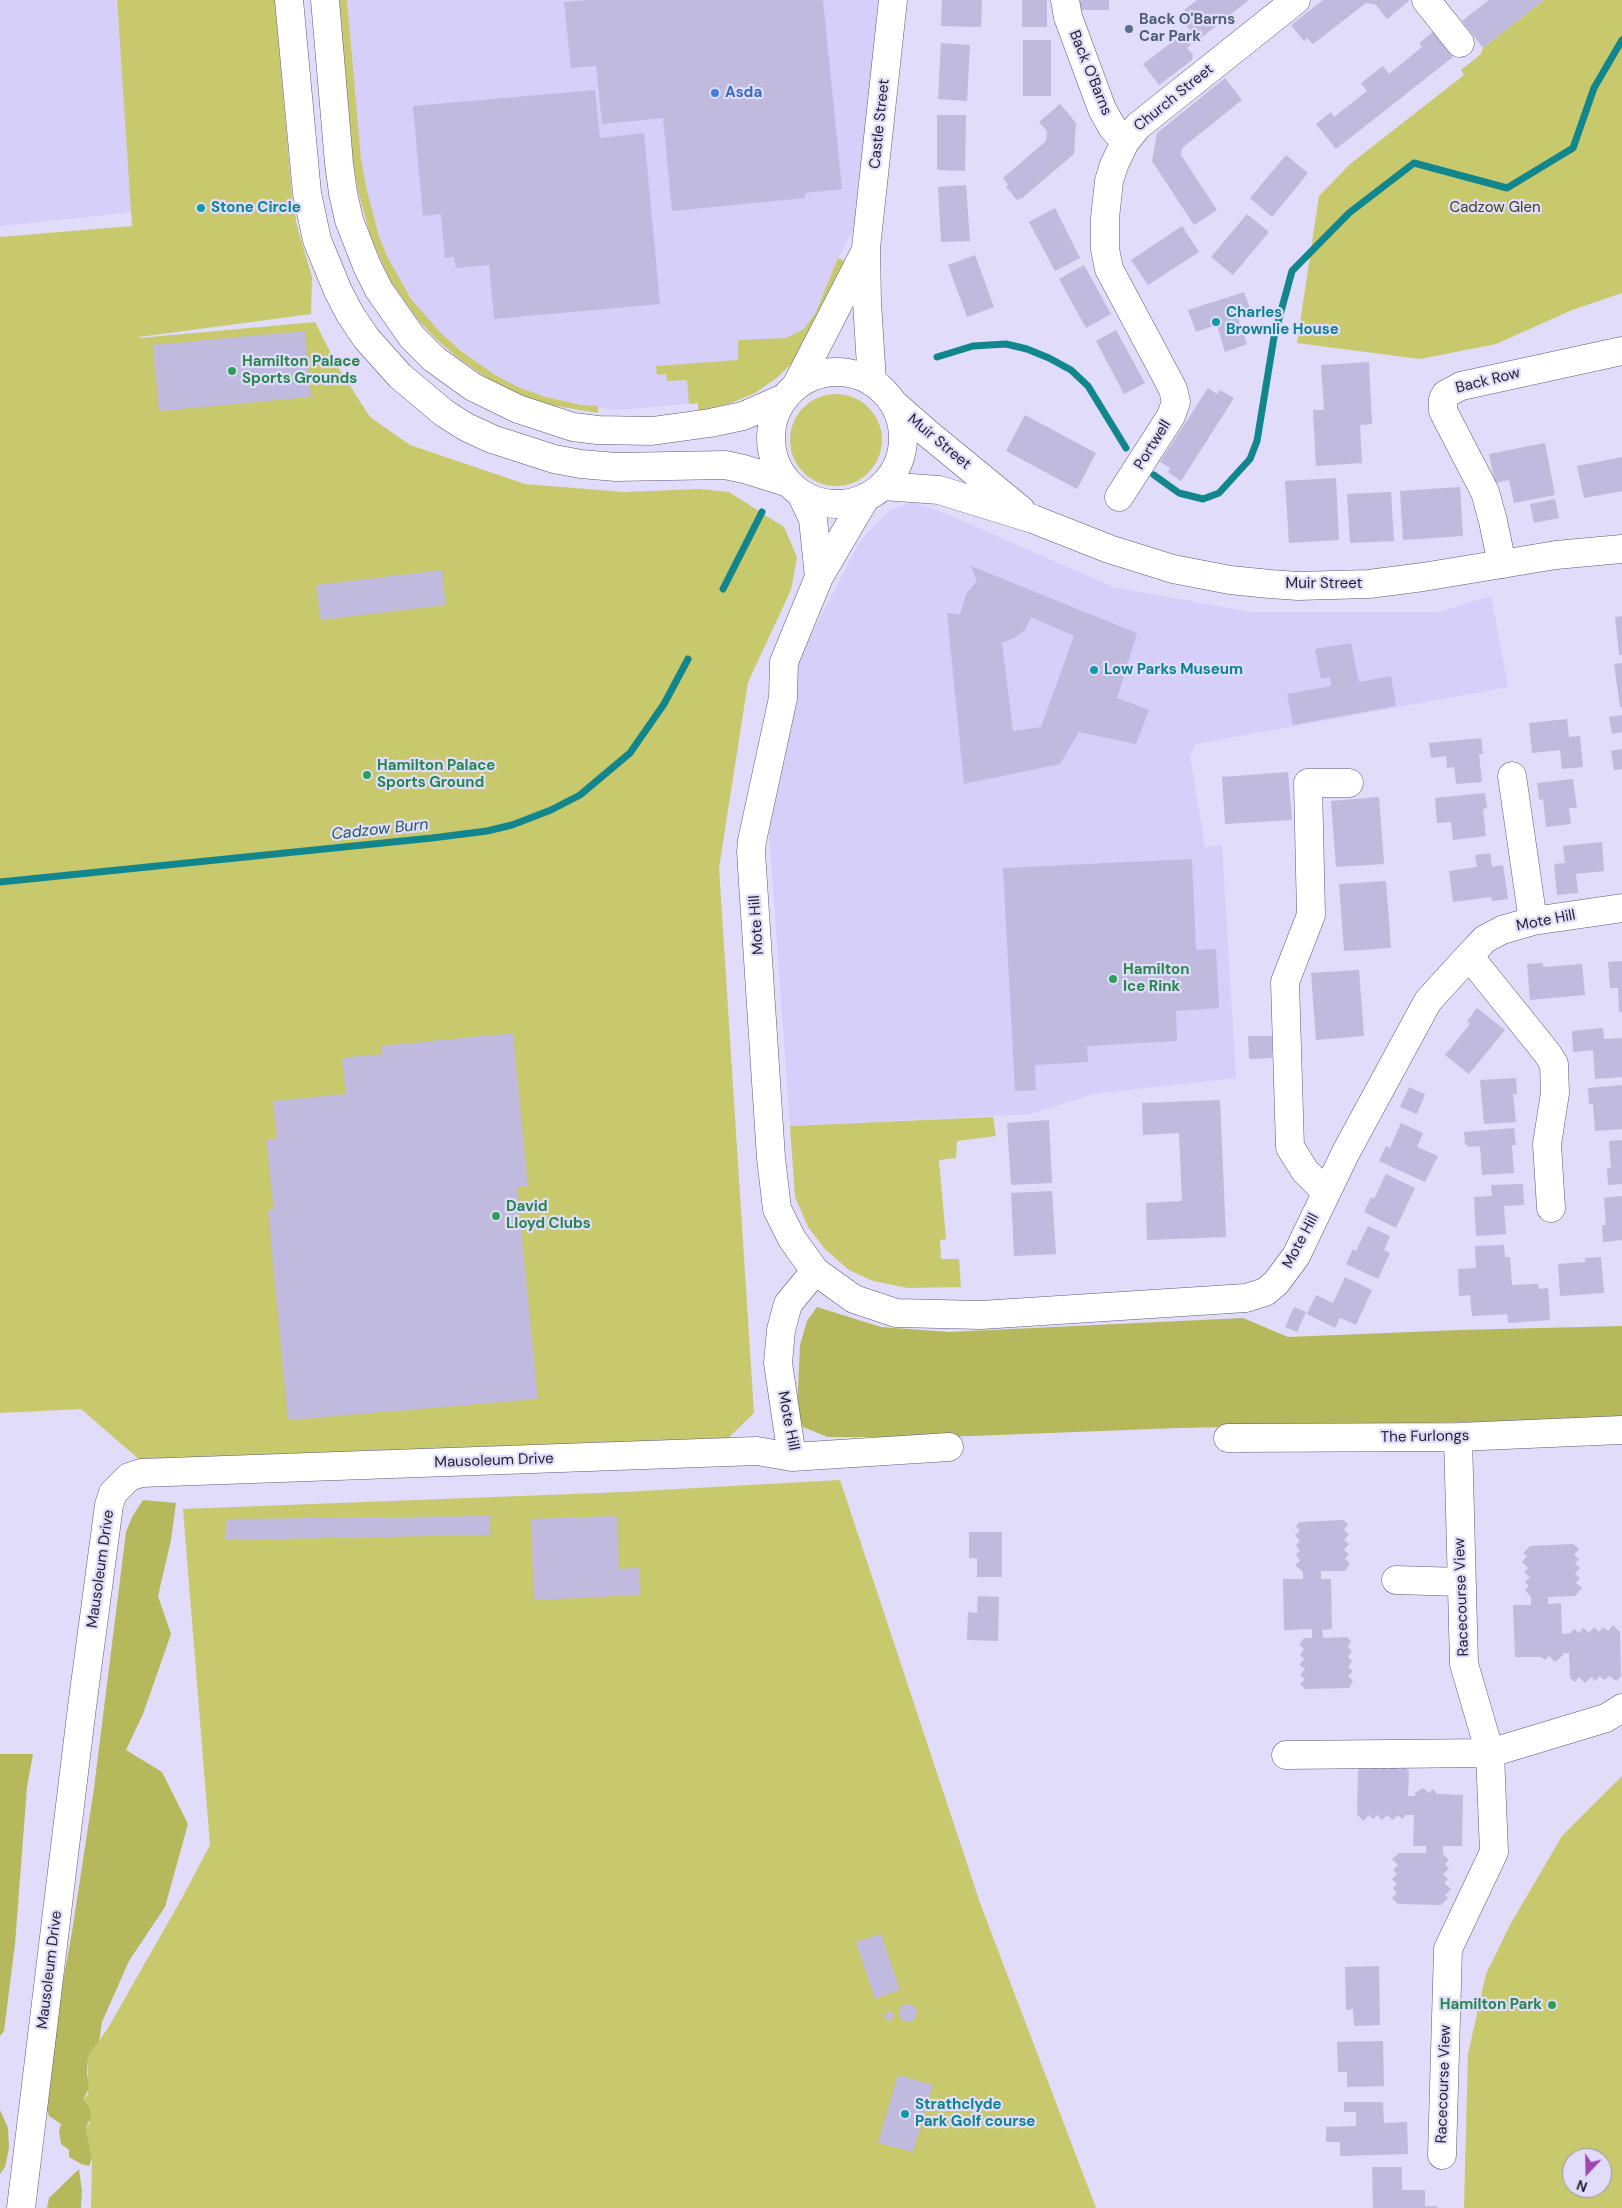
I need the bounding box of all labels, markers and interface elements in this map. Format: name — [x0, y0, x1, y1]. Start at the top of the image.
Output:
place label: Back O'Barns Car Park — [1139, 11, 1235, 46]
marker: Back O'Barns Car Park — [1123, 23, 1135, 35]
street label: Back O'Barns — [1065, 28, 1115, 118]
street label: Church Street — [1131, 61, 1217, 135]
street label: Castle Street — [866, 78, 894, 170]
place label: Asda — [725, 84, 762, 102]
marker: Asda — [709, 87, 721, 99]
place label: Stone Circle — [211, 199, 301, 217]
park label: Cadzow Glen — [1449, 199, 1541, 217]
marker: Stone Circle — [195, 202, 207, 214]
place label: Charles Brownlie House — [1226, 304, 1339, 339]
marker: Charles Brownlie House — [1210, 316, 1222, 328]
place label: Hamilton Palace Sports Grounds — [242, 353, 360, 388]
street label: Back Row — [1454, 364, 1522, 398]
marker: Hamilton Palace Sports Grounds — [226, 365, 238, 377]
street label: Muir Street — [904, 410, 974, 474]
street label: Portwell — [1131, 417, 1175, 473]
street label: Muir Street — [1286, 575, 1362, 593]
place label: Low Parks Museum — [1104, 661, 1243, 679]
marker: Low Parks Museum — [1088, 664, 1100, 676]
place label: Hamilton Palace Sports Ground — [377, 757, 495, 792]
marker: Hamilton Palace Sports Ground — [361, 769, 373, 781]
water label: Cadzow Burn — [330, 815, 430, 845]
street label: Mote Hill — [746, 894, 768, 956]
street label: Mote Hill — [1515, 906, 1577, 936]
place label: Hamilton Ice Rink — [1123, 961, 1189, 996]
marker: Hamilton Ice Rink — [1107, 973, 1119, 985]
place label: David Lloyd Clubs — [506, 1198, 591, 1233]
marker: David Lloyd Clubs — [490, 1210, 502, 1222]
street label: Mote Hill — [1279, 1210, 1323, 1272]
street label: Mote Hill — [773, 1390, 803, 1452]
street label: The Furlongs — [1381, 1427, 1469, 1447]
street label: Mausoleum Drive — [434, 1450, 554, 1472]
street label: Mausoleum Drive — [84, 1509, 118, 1629]
street label: Racecourse View — [1451, 1537, 1473, 1657]
street label: Mausoleum Drive — [34, 1910, 66, 2030]
place label: Hamilton Park — [1440, 1996, 1542, 2014]
marker: Hamilton Park — [1546, 1999, 1558, 2011]
street label: Racecourse View — [1433, 2024, 1455, 2144]
place label: Strathclyde Park Golf course — [915, 2096, 1035, 2131]
marker: Strathclyde Park Golf course — [899, 2108, 911, 2120]
north arrow — [1562, 2148, 1612, 2198]
text: N — [1574, 2176, 1590, 2196]

